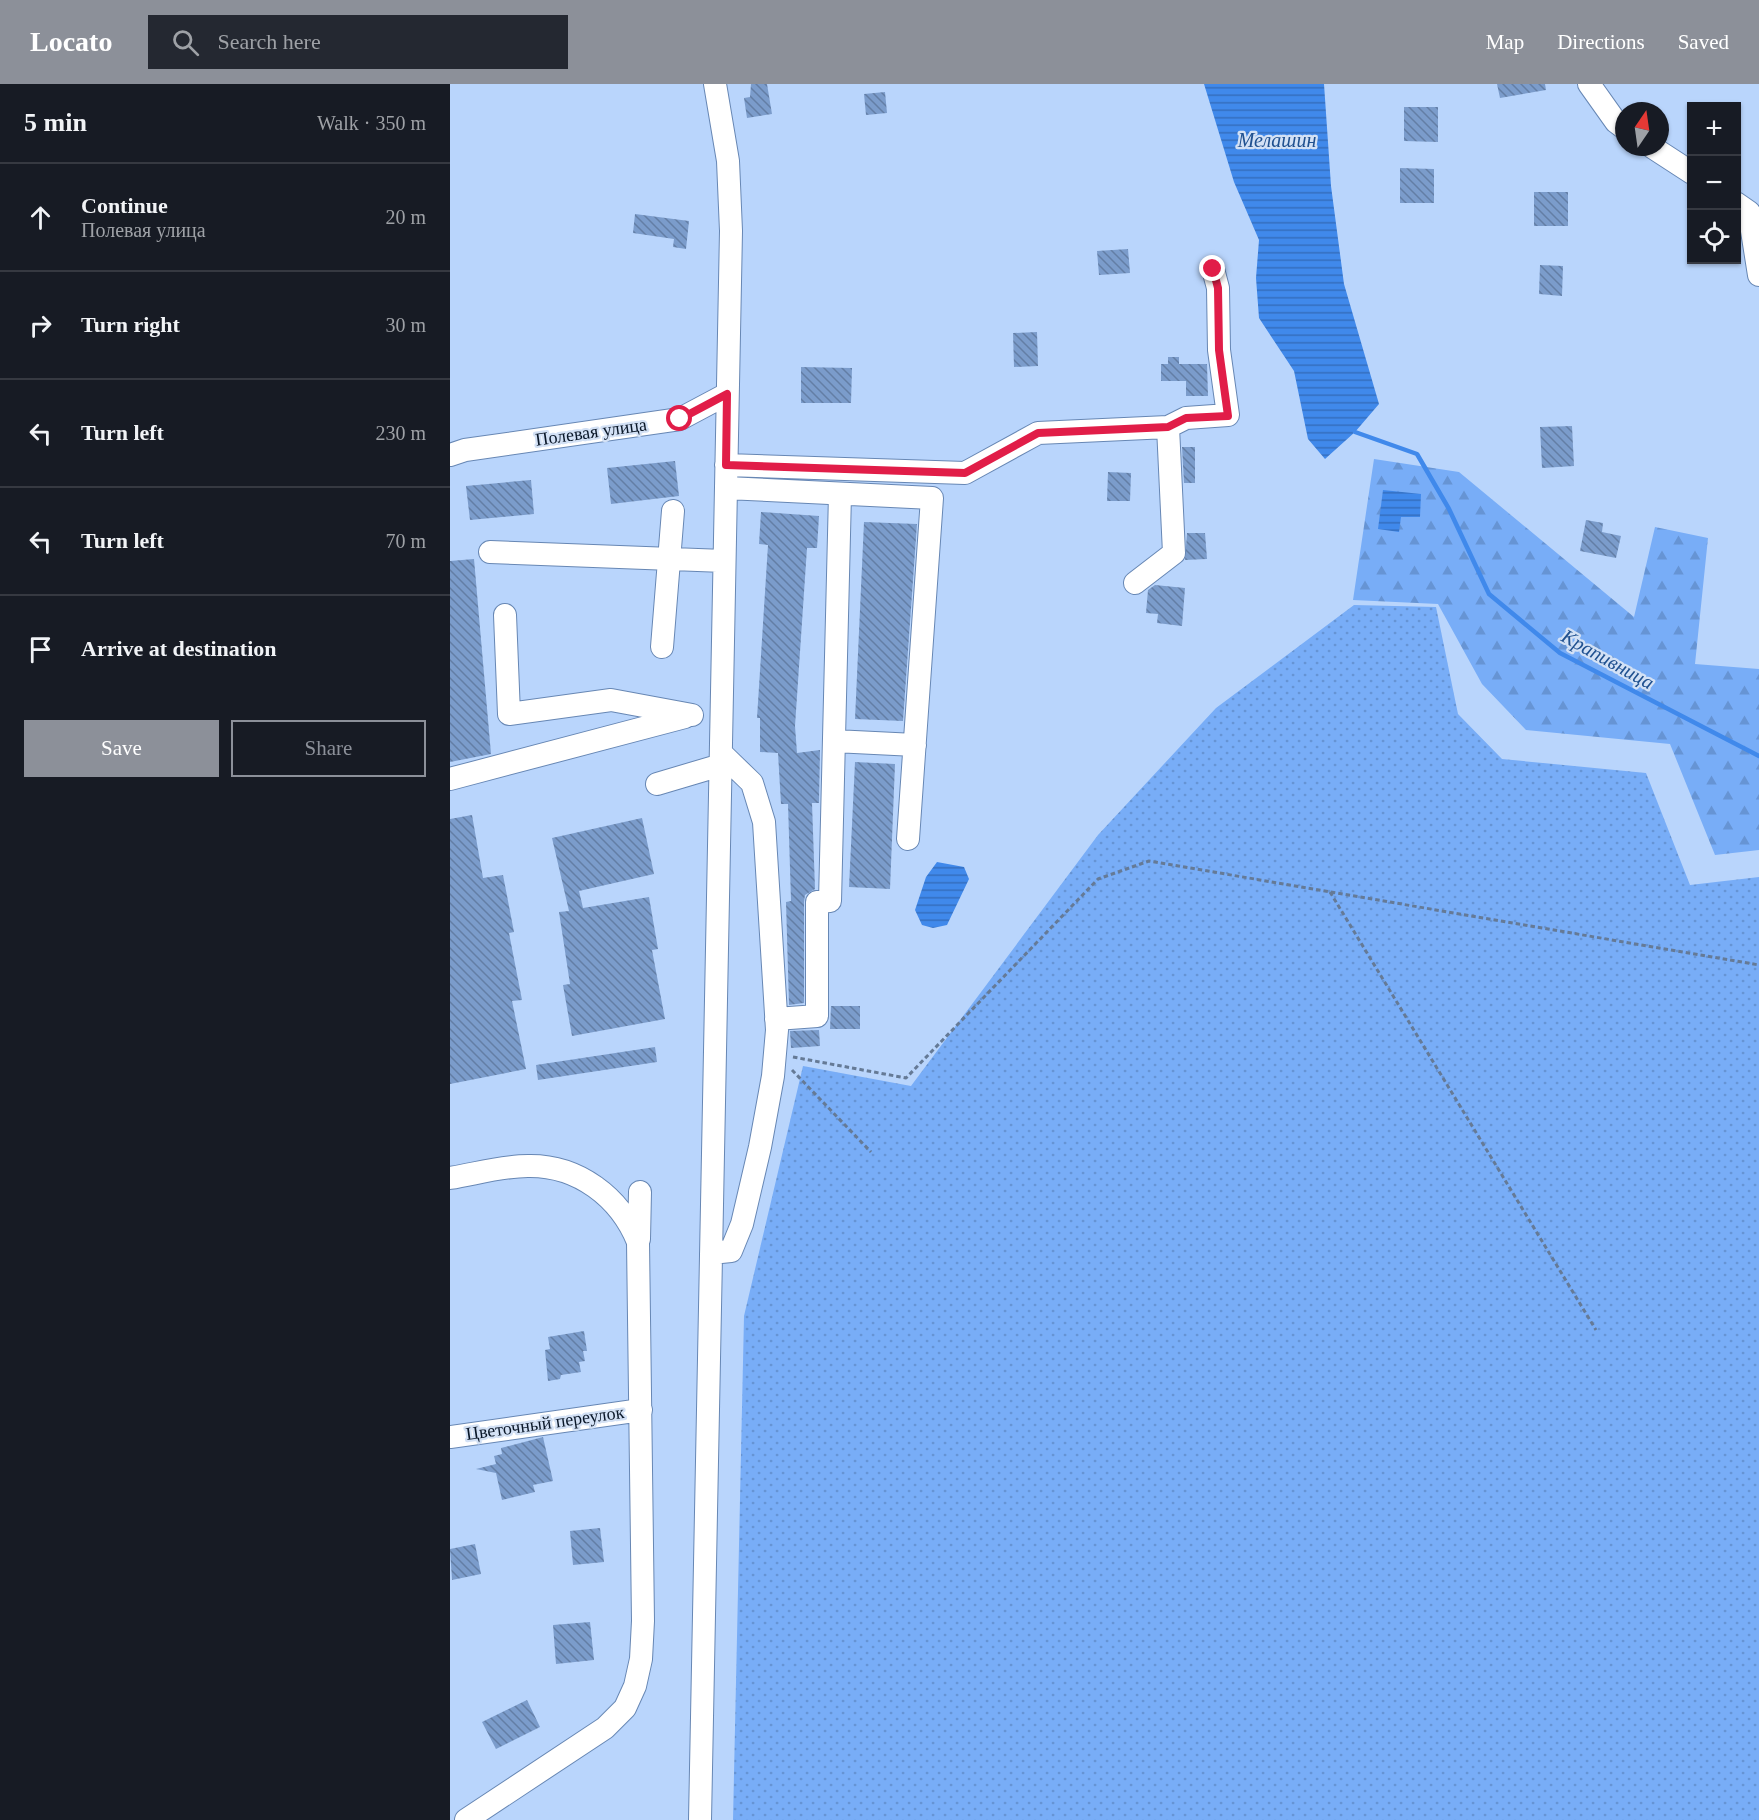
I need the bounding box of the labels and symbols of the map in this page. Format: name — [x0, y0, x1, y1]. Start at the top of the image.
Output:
north arrow — [1615, 102, 1669, 156]
water label: Мелашин — [1237, 129, 1316, 151]
route end — [1199, 255, 1225, 281]
route start — [666, 405, 692, 431]
street label: Полевая улица — [534, 414, 648, 450]
water label: Крапивница — [1557, 624, 1658, 694]
street label: Цветочный переулок — [465, 1402, 626, 1444]

